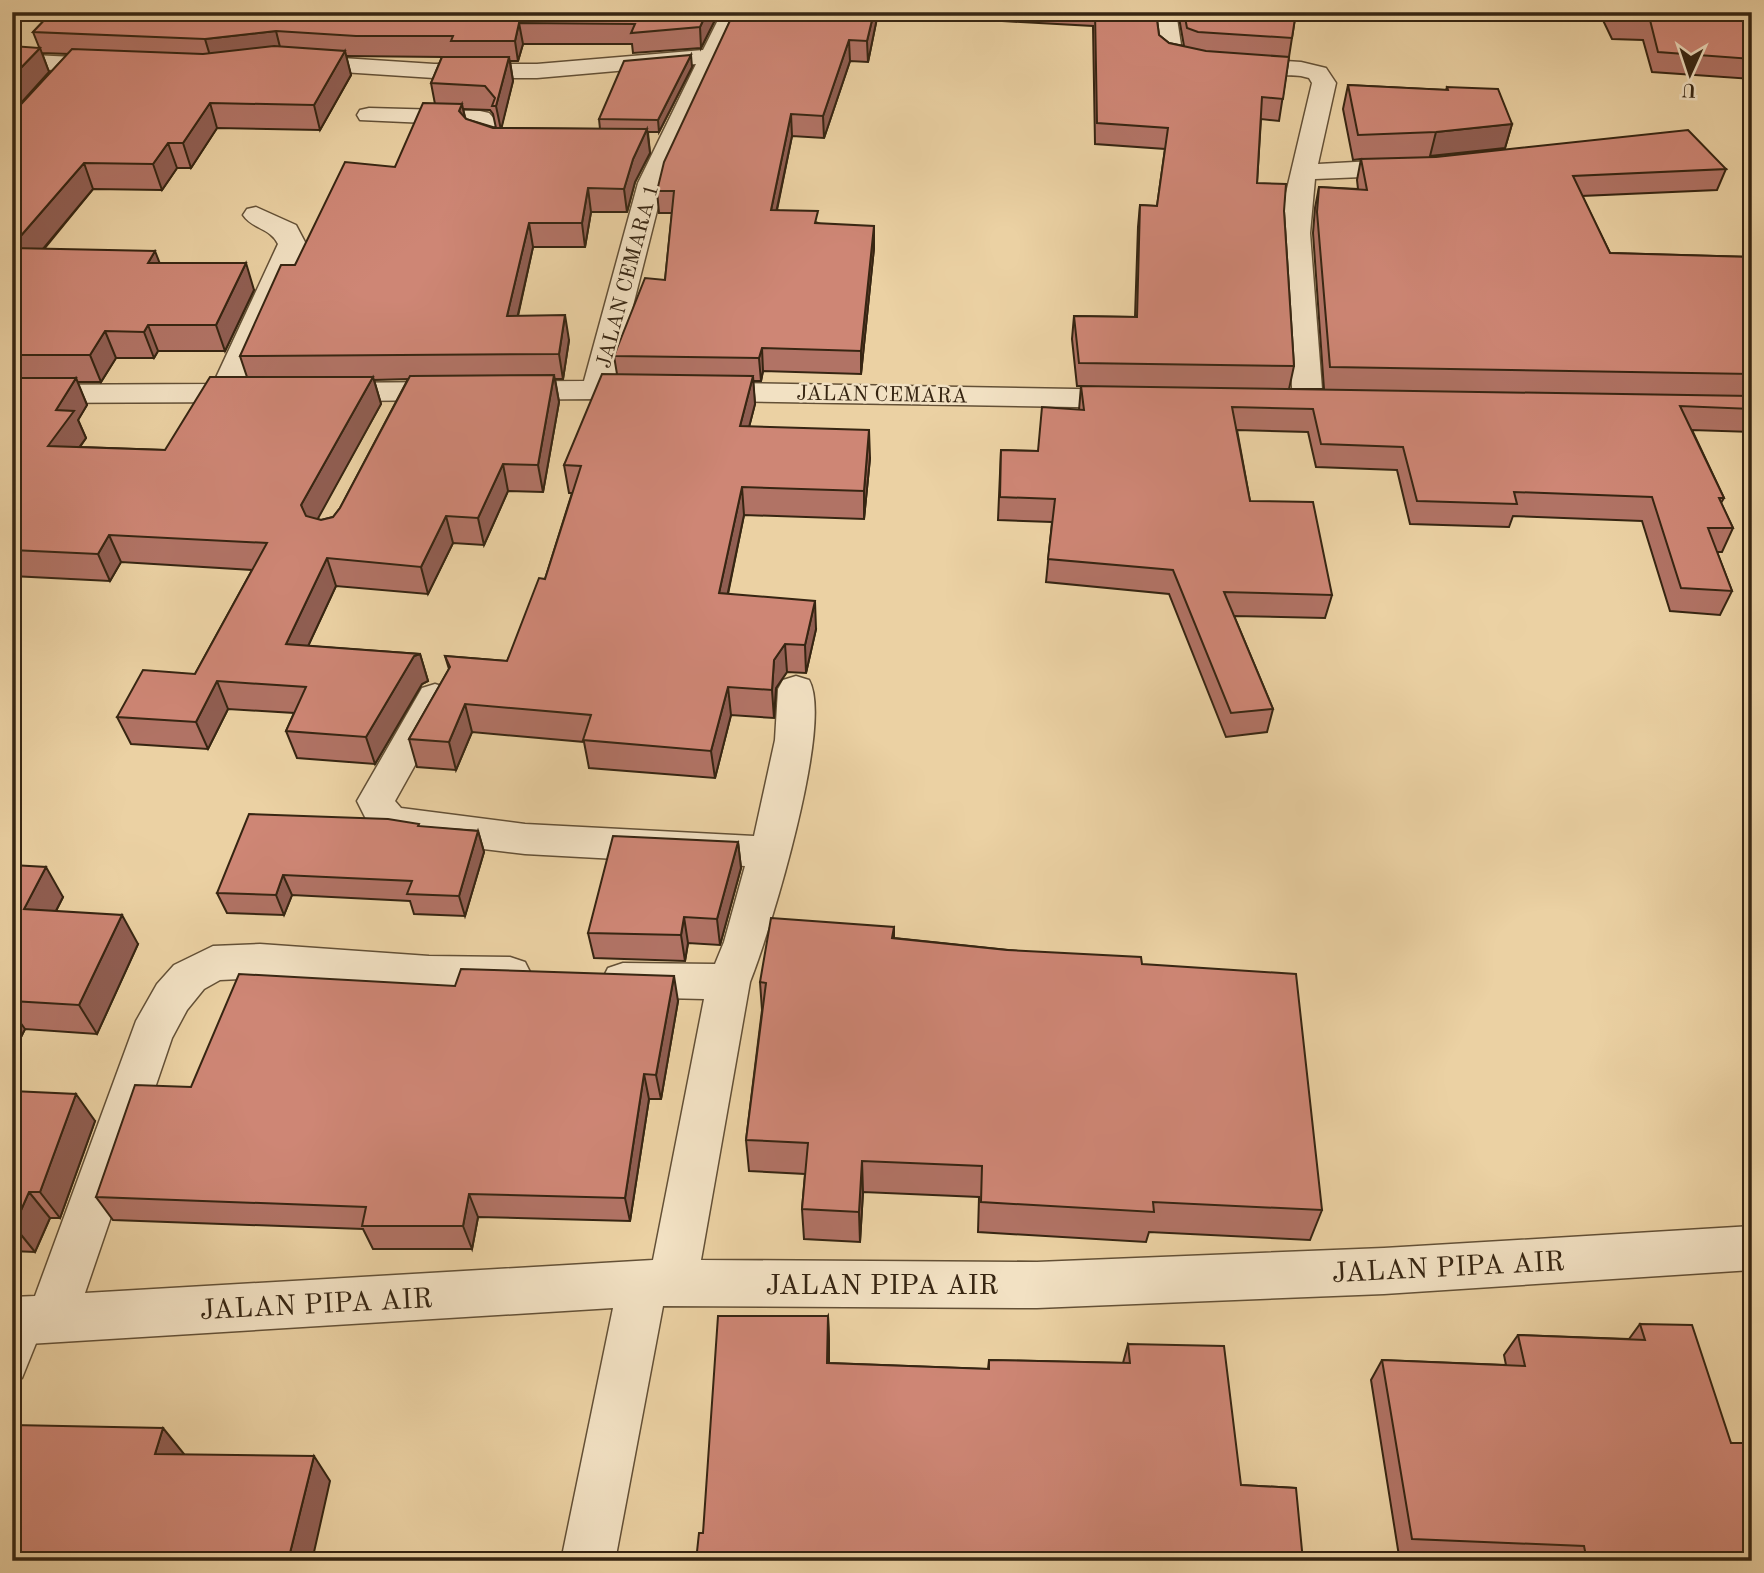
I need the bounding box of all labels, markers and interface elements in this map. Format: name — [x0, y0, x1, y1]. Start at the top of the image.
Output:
north arrow — [1656, 38, 1726, 108]
text: U — [1681, 79, 1697, 98]
street label: JALAN CEMARA 1 — [594, 182, 663, 371]
street label: JALAN CEMARA — [796, 384, 968, 407]
street label: JALAN PIPA AIR — [1331, 1249, 1565, 1289]
street label: JALAN PIPA AIR — [765, 1273, 999, 1301]
street label: JALAN PIPA AIR — [199, 1286, 433, 1326]

